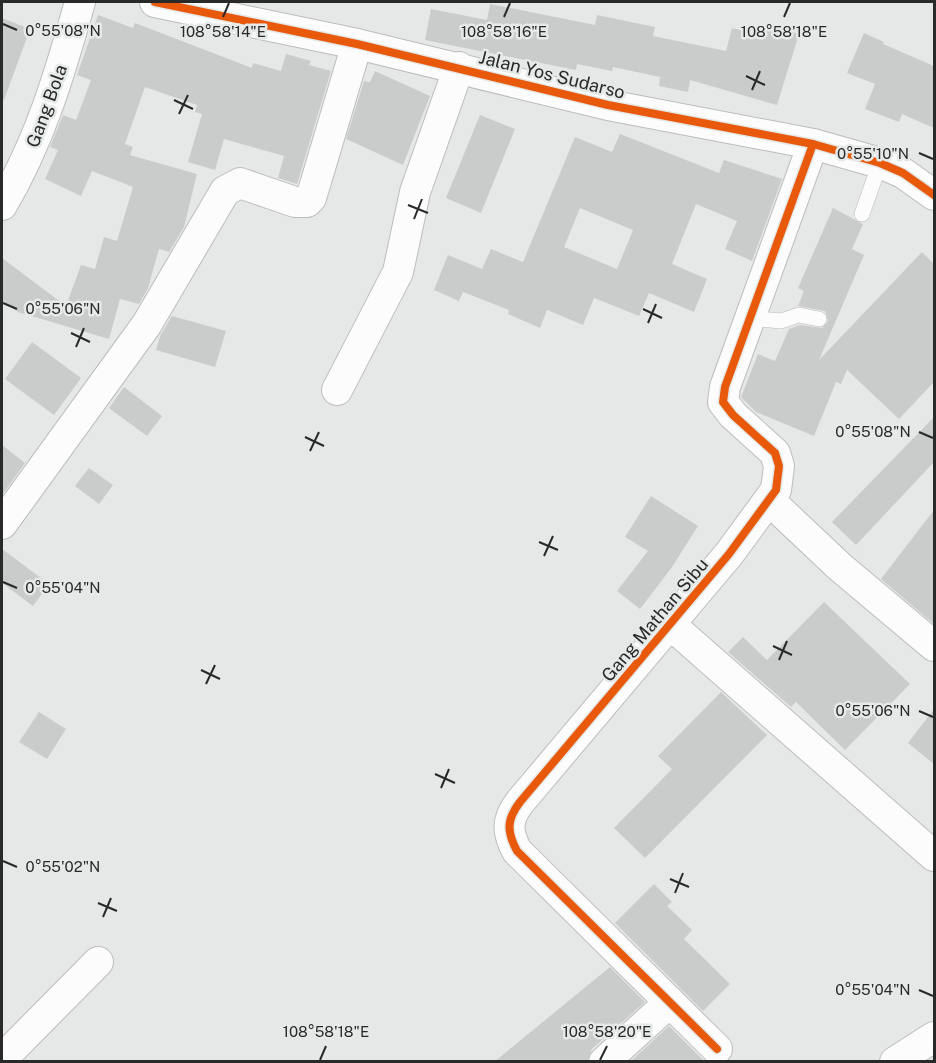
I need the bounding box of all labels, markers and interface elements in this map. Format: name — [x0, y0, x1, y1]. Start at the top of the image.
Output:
text: 0°55'08"N — [25, 22, 101, 39]
text: 108°58'14"E — [180, 23, 266, 40]
text: 108°58'16"E — [461, 23, 547, 40]
text: 108°58'18"E — [741, 23, 827, 40]
street label: Jalan Yos Sudarso — [477, 46, 627, 103]
street label: Gang Bola — [22, 61, 71, 150]
text: 0°55'10"N — [837, 145, 909, 162]
text: 0°55'06"N — [25, 300, 101, 317]
text: 0°55'08"N — [835, 423, 911, 440]
street label: Gang Mathan Sibu — [597, 554, 712, 686]
text: 0°55'04"N — [25, 579, 101, 596]
text: 0°55'06"N — [835, 702, 911, 719]
text: 0°55'02"N — [26, 858, 100, 875]
text: 0°55'04"N — [835, 981, 911, 998]
text: 108°58'18"E — [283, 1023, 369, 1040]
text: 108°58'20"E — [563, 1023, 651, 1040]

